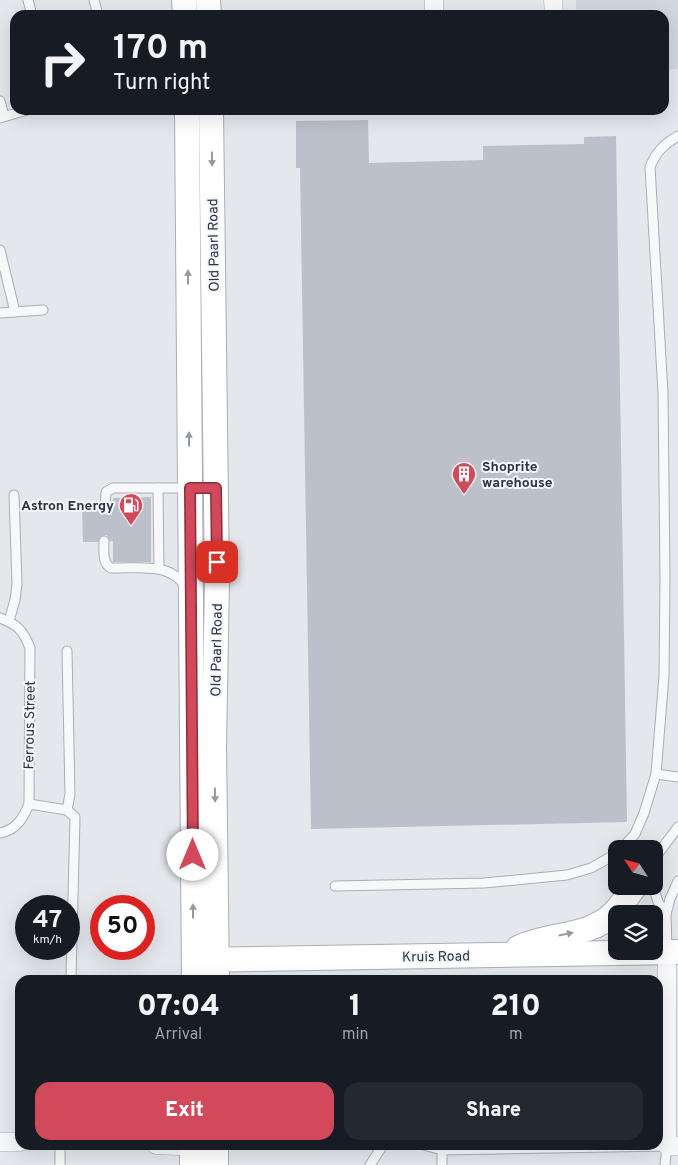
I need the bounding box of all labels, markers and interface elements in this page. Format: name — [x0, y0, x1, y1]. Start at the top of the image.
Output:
text: 170 m — [113, 27, 208, 71]
icon: right — [30, 30, 95, 95]
text: Turn right — [113, 70, 210, 97]
one-way arrow — [208, 151, 216, 167]
street label: Old Paarl Road — [205, 198, 224, 292]
one-way arrow — [184, 269, 192, 285]
one-way arrow — [185, 431, 193, 447]
place label: Shoprite warehouse — [482, 459, 553, 492]
building icon: Shoprite warehouse — [451, 461, 477, 495]
fuel station icon: Astron Energy — [118, 492, 144, 526]
place label: Astron Energy — [21, 498, 114, 515]
pin — [196, 541, 238, 583]
icon: arrive — [203, 548, 231, 576]
street label: Old Paarl Road — [208, 603, 227, 697]
street label: Ferrous Street — [21, 680, 40, 770]
one-way arrow — [211, 787, 219, 803]
position arrow — [166, 828, 218, 880]
north arrow — [608, 840, 662, 895]
map controls — [608, 840, 663, 960]
speed limit sign: 50 — [90, 895, 155, 960]
one-way arrow — [189, 903, 197, 919]
text: 47 — [33, 905, 62, 937]
button: layers — [608, 905, 663, 960]
one-way arrow — [558, 930, 573, 938]
text: km/h — [33, 932, 62, 948]
street label: Kruis Road — [402, 948, 470, 967]
text: 07:04 — [137, 989, 220, 1026]
text: 1 — [349, 989, 361, 1026]
text: 210 — [491, 989, 541, 1026]
text: Arrival — [155, 1025, 202, 1045]
text: min — [342, 1025, 369, 1045]
text: m — [509, 1025, 523, 1045]
button: Exit — [35, 1082, 334, 1140]
button: Share — [344, 1082, 643, 1140]

